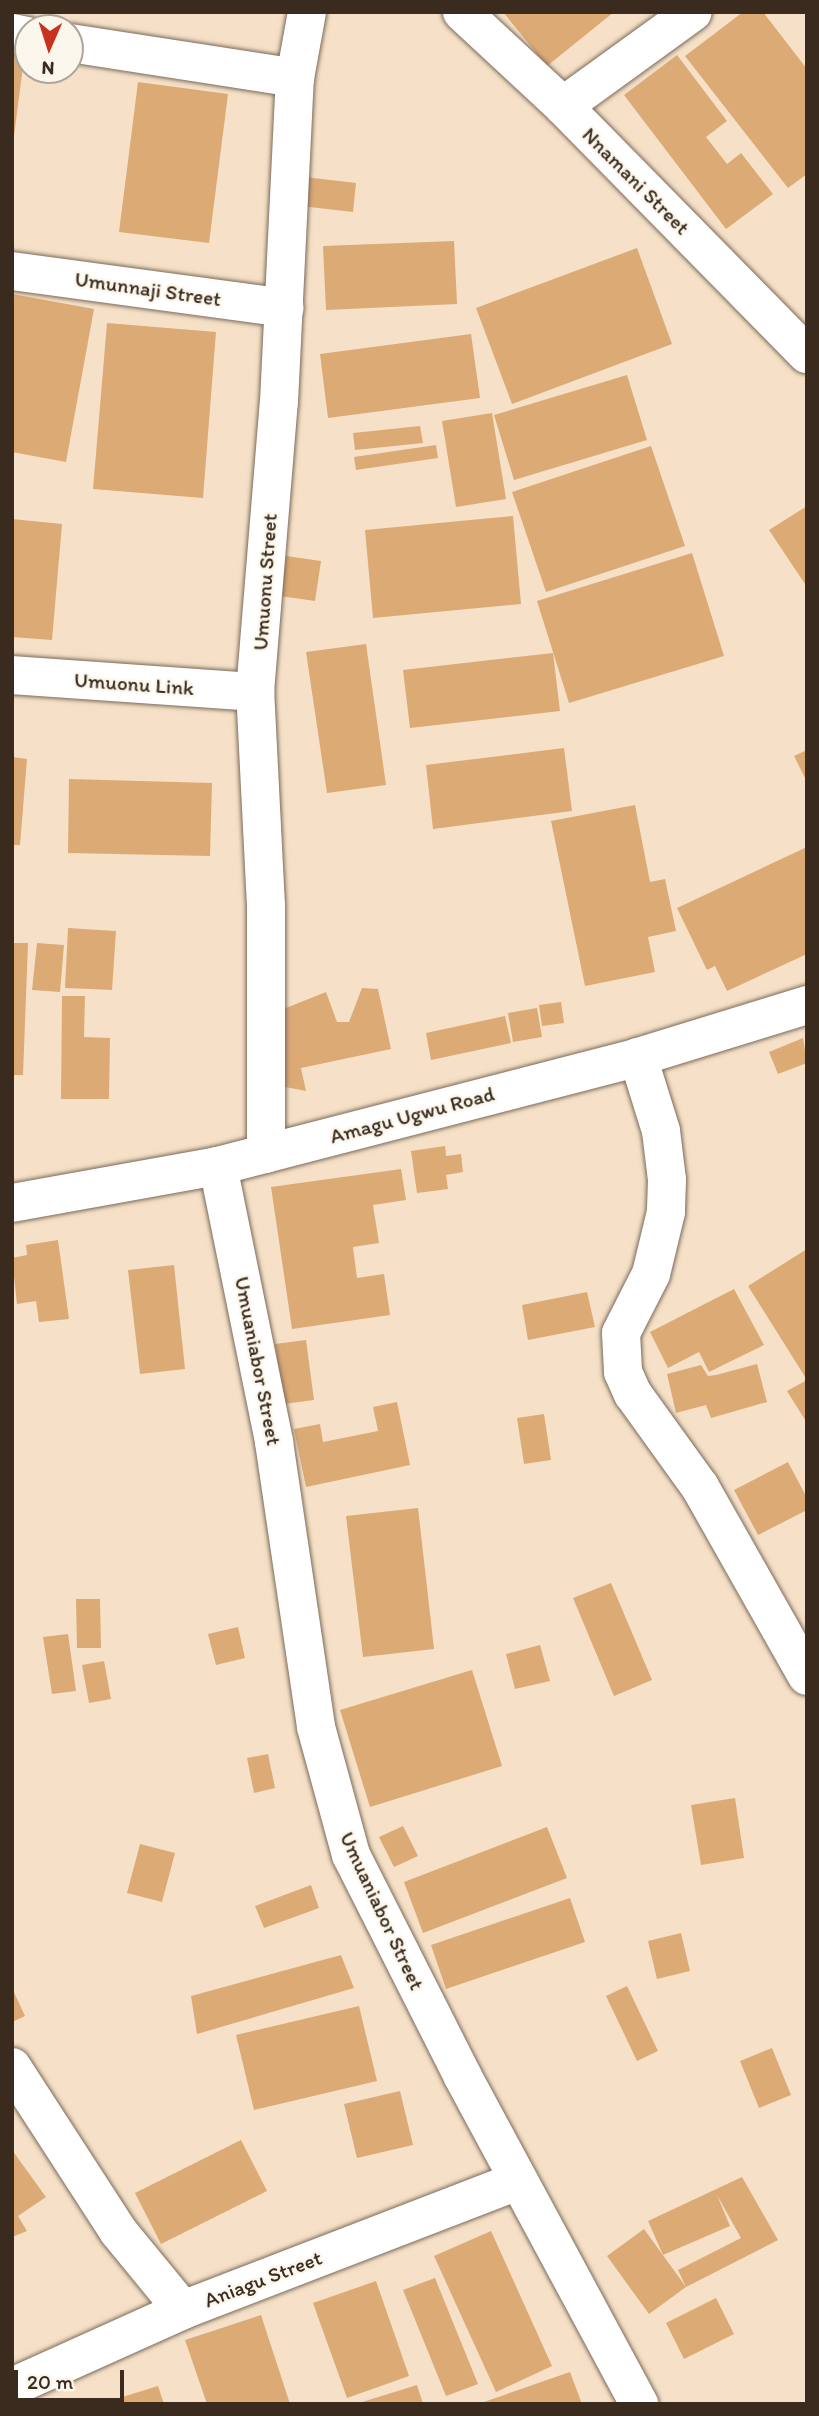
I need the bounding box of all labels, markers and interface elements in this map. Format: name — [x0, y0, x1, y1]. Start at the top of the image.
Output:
north arrow — [14, 14, 84, 84]
text: N — [41, 57, 55, 80]
street label: Nnamani Street — [577, 122, 695, 240]
street label: Umunnaji Street — [73, 266, 223, 312]
street label: Umuonu Street — [248, 513, 282, 651]
street label: Umuonu Link — [73, 667, 195, 701]
street label: Amagu Ugwu Road — [327, 1081, 497, 1149]
street label: Umuaniabor Street — [229, 1275, 287, 1447]
street label: Umuaniabor Street — [334, 1828, 430, 1994]
street label: Aniagu Street — [201, 2245, 325, 2313]
scale bar — [18, 2356, 128, 2400]
text: 20 m — [27, 2369, 73, 2394]

